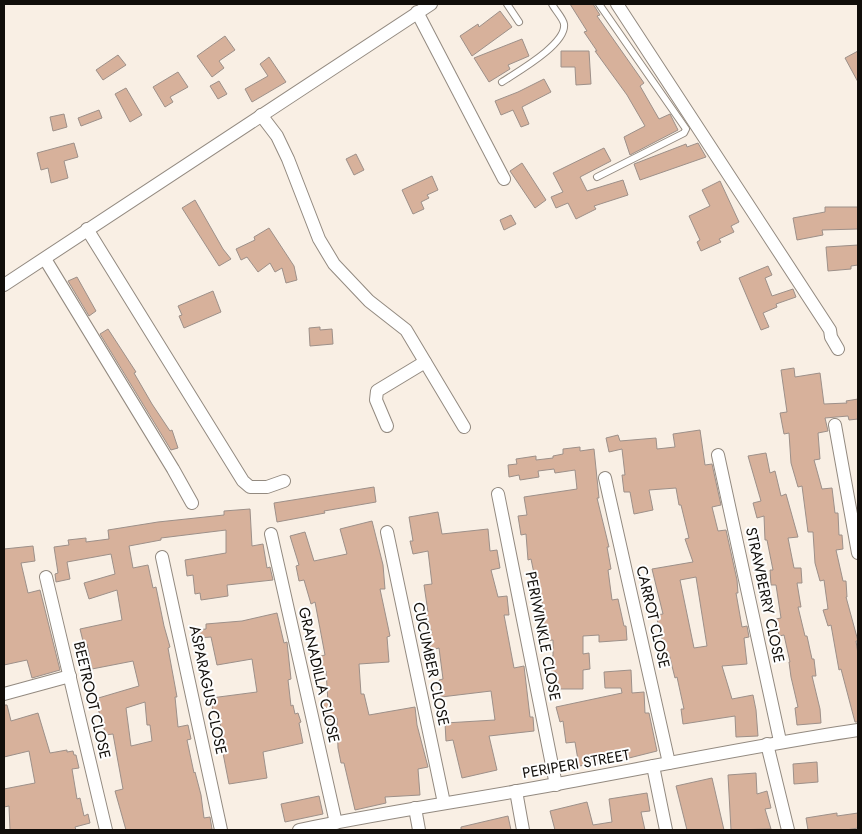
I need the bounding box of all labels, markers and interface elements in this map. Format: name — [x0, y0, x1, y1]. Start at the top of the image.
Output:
street label: STRAWBERRY CLOSE — [740, 525, 790, 665]
street label: CARROT CLOSE — [631, 564, 675, 670]
street label: PERIWINKLE CLOSE — [520, 569, 566, 703]
street label: CUCUMBER CLOSE — [407, 600, 455, 728]
street label: GRANADILLA CLOSE — [293, 605, 345, 745]
street label: ASPARAGUS CLOSE — [184, 623, 232, 757]
street label: BEETROOT CLOSE — [68, 639, 116, 761]
street label: PERIPERI STREET — [521, 744, 631, 784]

